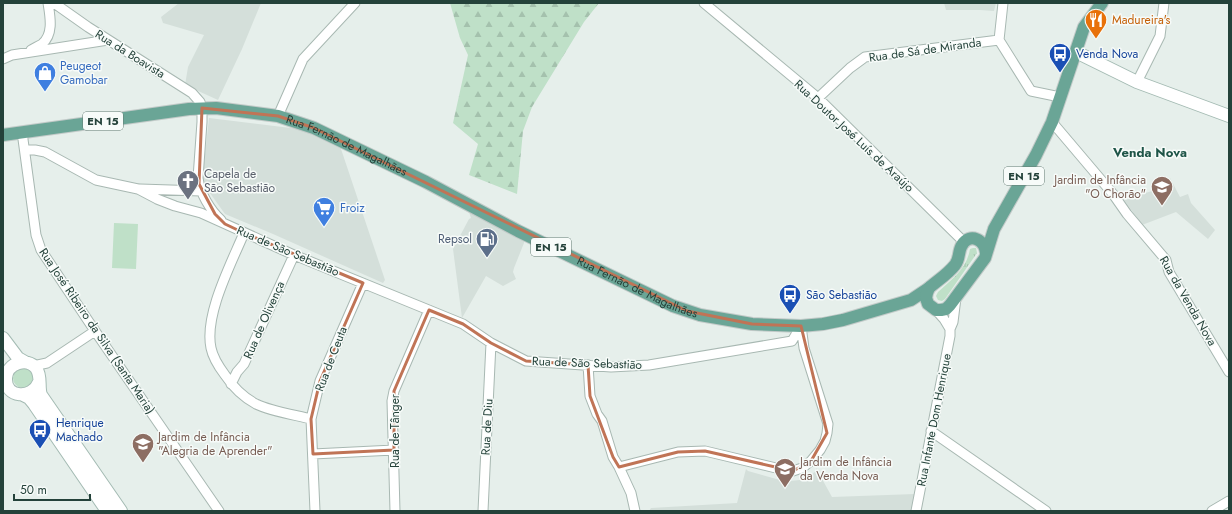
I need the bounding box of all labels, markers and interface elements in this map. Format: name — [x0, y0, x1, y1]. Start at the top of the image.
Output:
restaurant icon: Madureira's — [1083, 7, 1109, 40]
place label: Madureira's — [1112, 11, 1171, 29]
street label: Rua da Boavista — [92, 25, 169, 83]
street label: Rua de Sá de Miranda — [868, 33, 983, 67]
bus stop icon: Venda Nova — [1047, 41, 1073, 74]
place label: Venda Nova — [1076, 45, 1139, 63]
place label: Peugeot Gamobar — [60, 57, 109, 89]
shop icon: Peugeot Gamobar — [32, 60, 58, 93]
street label: Rua Doutor José Luís de Araújo — [790, 76, 918, 197]
street label: Rua Fernão de Magalhães — [284, 110, 410, 181]
road number: EN 15 — [83, 112, 123, 130]
district label: Venda Nova — [1112, 143, 1187, 162]
place label: Capela de São Sebastião — [204, 165, 276, 197]
road number: EN 15 — [1004, 167, 1044, 185]
church icon: Capela de São Sebastião — [175, 168, 201, 201]
place label: Jardim de Infância "O Chorão" — [1052, 171, 1146, 203]
school or university icon: Jardim de Infância "O Chorão" — [1149, 174, 1175, 207]
supermarket icon: Froiz — [311, 195, 337, 228]
place label: Froiz — [340, 199, 365, 217]
street label: Rua de São Sebastião — [234, 221, 343, 281]
fuel station icon: Repsol — [474, 226, 500, 259]
place label: Repsol — [438, 230, 472, 248]
road number: EN 15 — [531, 238, 571, 256]
street label: Rua José Ribeiro da Silva (Santa Maria) — [35, 244, 159, 418]
street label: Rua Fernão de Magalhães — [574, 252, 700, 323]
street label: Rua da Venda Nova — [1155, 253, 1221, 349]
street label: Rua de Olivença — [239, 278, 289, 362]
bus stop icon: São Sebastião — [777, 282, 803, 315]
place label: São Sebastião — [806, 286, 878, 304]
street label: Rua de Ceuta — [310, 324, 352, 394]
street label: Rua de São Sebastião — [532, 352, 643, 374]
street label: Rua Infante Dom Henrique — [912, 352, 956, 488]
street label: Rua de Tânger — [386, 393, 404, 468]
street label: Rua de Diu — [477, 398, 497, 456]
place label: Henrique Machado — [56, 414, 104, 446]
bus stop icon: Henrique Machado — [27, 417, 53, 450]
place label: Jardim de Infância "Alegria de Aprender" — [156, 428, 273, 460]
school or university icon: Jardim de Infância "Alegria de Aprender" — [130, 431, 156, 464]
place label: Jardim de Infância da Venda Nova — [798, 453, 892, 485]
school or university icon: Jardim de Infância da Venda Nova — [772, 456, 798, 489]
scale bar — [14, 476, 90, 502]
text: 50 m — [20, 481, 47, 499]

